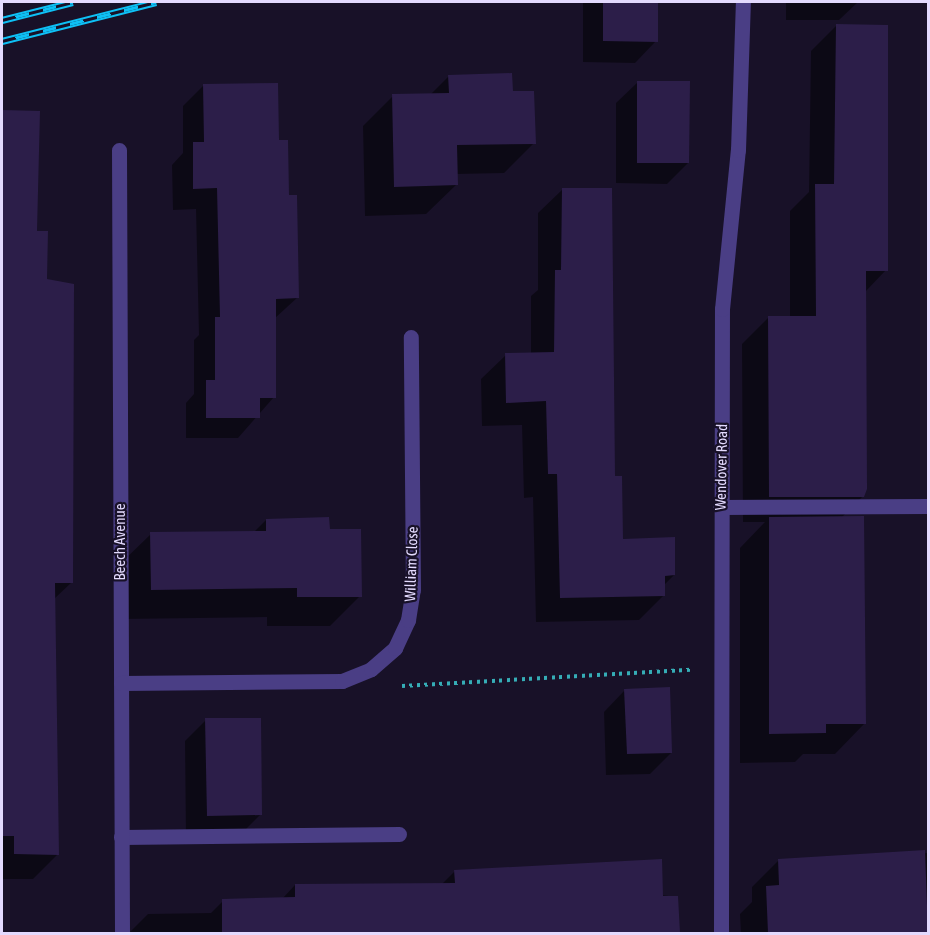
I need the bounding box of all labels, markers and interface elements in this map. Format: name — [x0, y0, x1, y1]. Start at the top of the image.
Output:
street label: Wendover Road — [711, 424, 731, 510]
street label: Beech Avenue — [111, 504, 129, 580]
street label: William Close — [401, 526, 421, 602]

